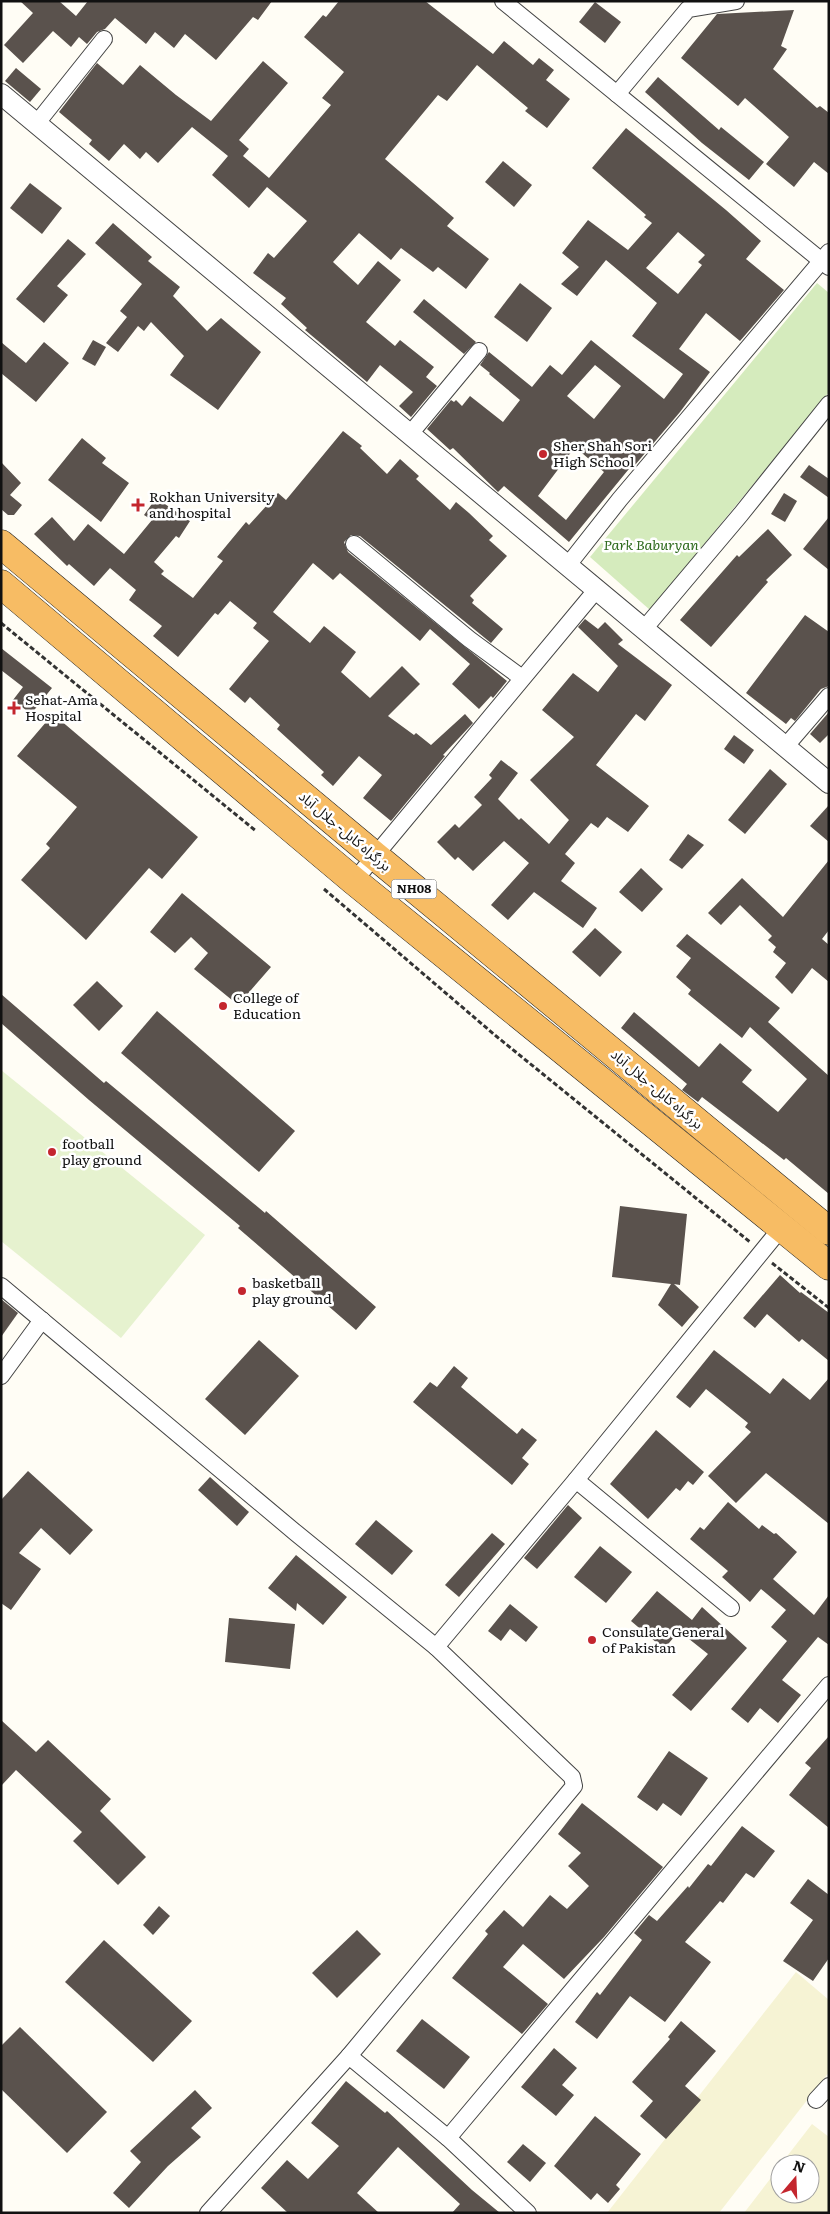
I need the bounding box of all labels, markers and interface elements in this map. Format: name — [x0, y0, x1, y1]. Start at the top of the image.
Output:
place label: Sher Shah Sori High School — [553, 435, 652, 471]
marker: Sher Shah Sori High School — [537, 448, 549, 460]
place label: Rokhan University and hospital — [149, 486, 275, 522]
marker: Rokhan University and hospital — [131, 498, 145, 512]
park label: Park Baburyan — [603, 534, 699, 554]
place label: Sehat-Ama Hospital — [25, 689, 99, 725]
marker: Sehat-Ama Hospital — [7, 701, 21, 715]
street label: بزرگراه کابل- جلال آباد — [295, 786, 396, 875]
road number: NH08 — [392, 880, 436, 899]
place label: College of Education — [233, 987, 301, 1023]
marker: College of Education — [217, 1000, 229, 1012]
street label: بزرگراه کابل- جلال آباد — [607, 1044, 708, 1133]
place label: football play ground — [62, 1133, 142, 1169]
marker: football play ground — [46, 1146, 58, 1158]
place label: basketball play ground — [252, 1272, 332, 1308]
marker: basketball play ground — [236, 1285, 248, 1297]
place label: Consulate General of Pakistan — [602, 1621, 725, 1657]
marker: Consulate General of Pakistan — [586, 1634, 598, 1646]
north arrow — [770, 2154, 820, 2204]
text: N — [791, 2154, 809, 2177]

